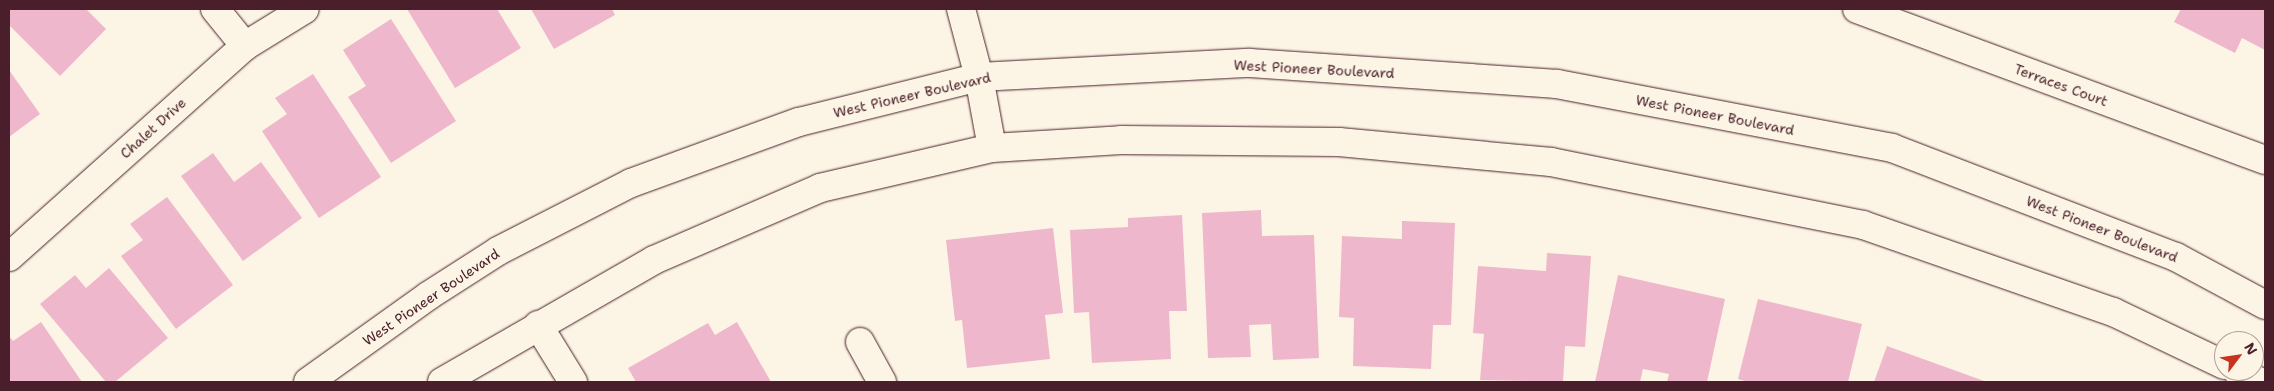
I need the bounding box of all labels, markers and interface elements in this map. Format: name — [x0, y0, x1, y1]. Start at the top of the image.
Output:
street label: West Pioneer Boulevard — [1233, 56, 1395, 82]
street label: Terraces Court — [2012, 60, 2110, 110]
street label: West Pioneer Boulevard — [832, 69, 992, 121]
street label: West Pioneer Boulevard — [1634, 91, 1796, 139]
street label: Chalet Drive — [117, 94, 189, 162]
street label: West Pioneer Boulevard — [2024, 192, 2180, 266]
street label: West Pioneer Boulevard — [360, 245, 502, 349]
north arrow — [2214, 331, 2264, 381]
text: N — [2240, 339, 2262, 358]

